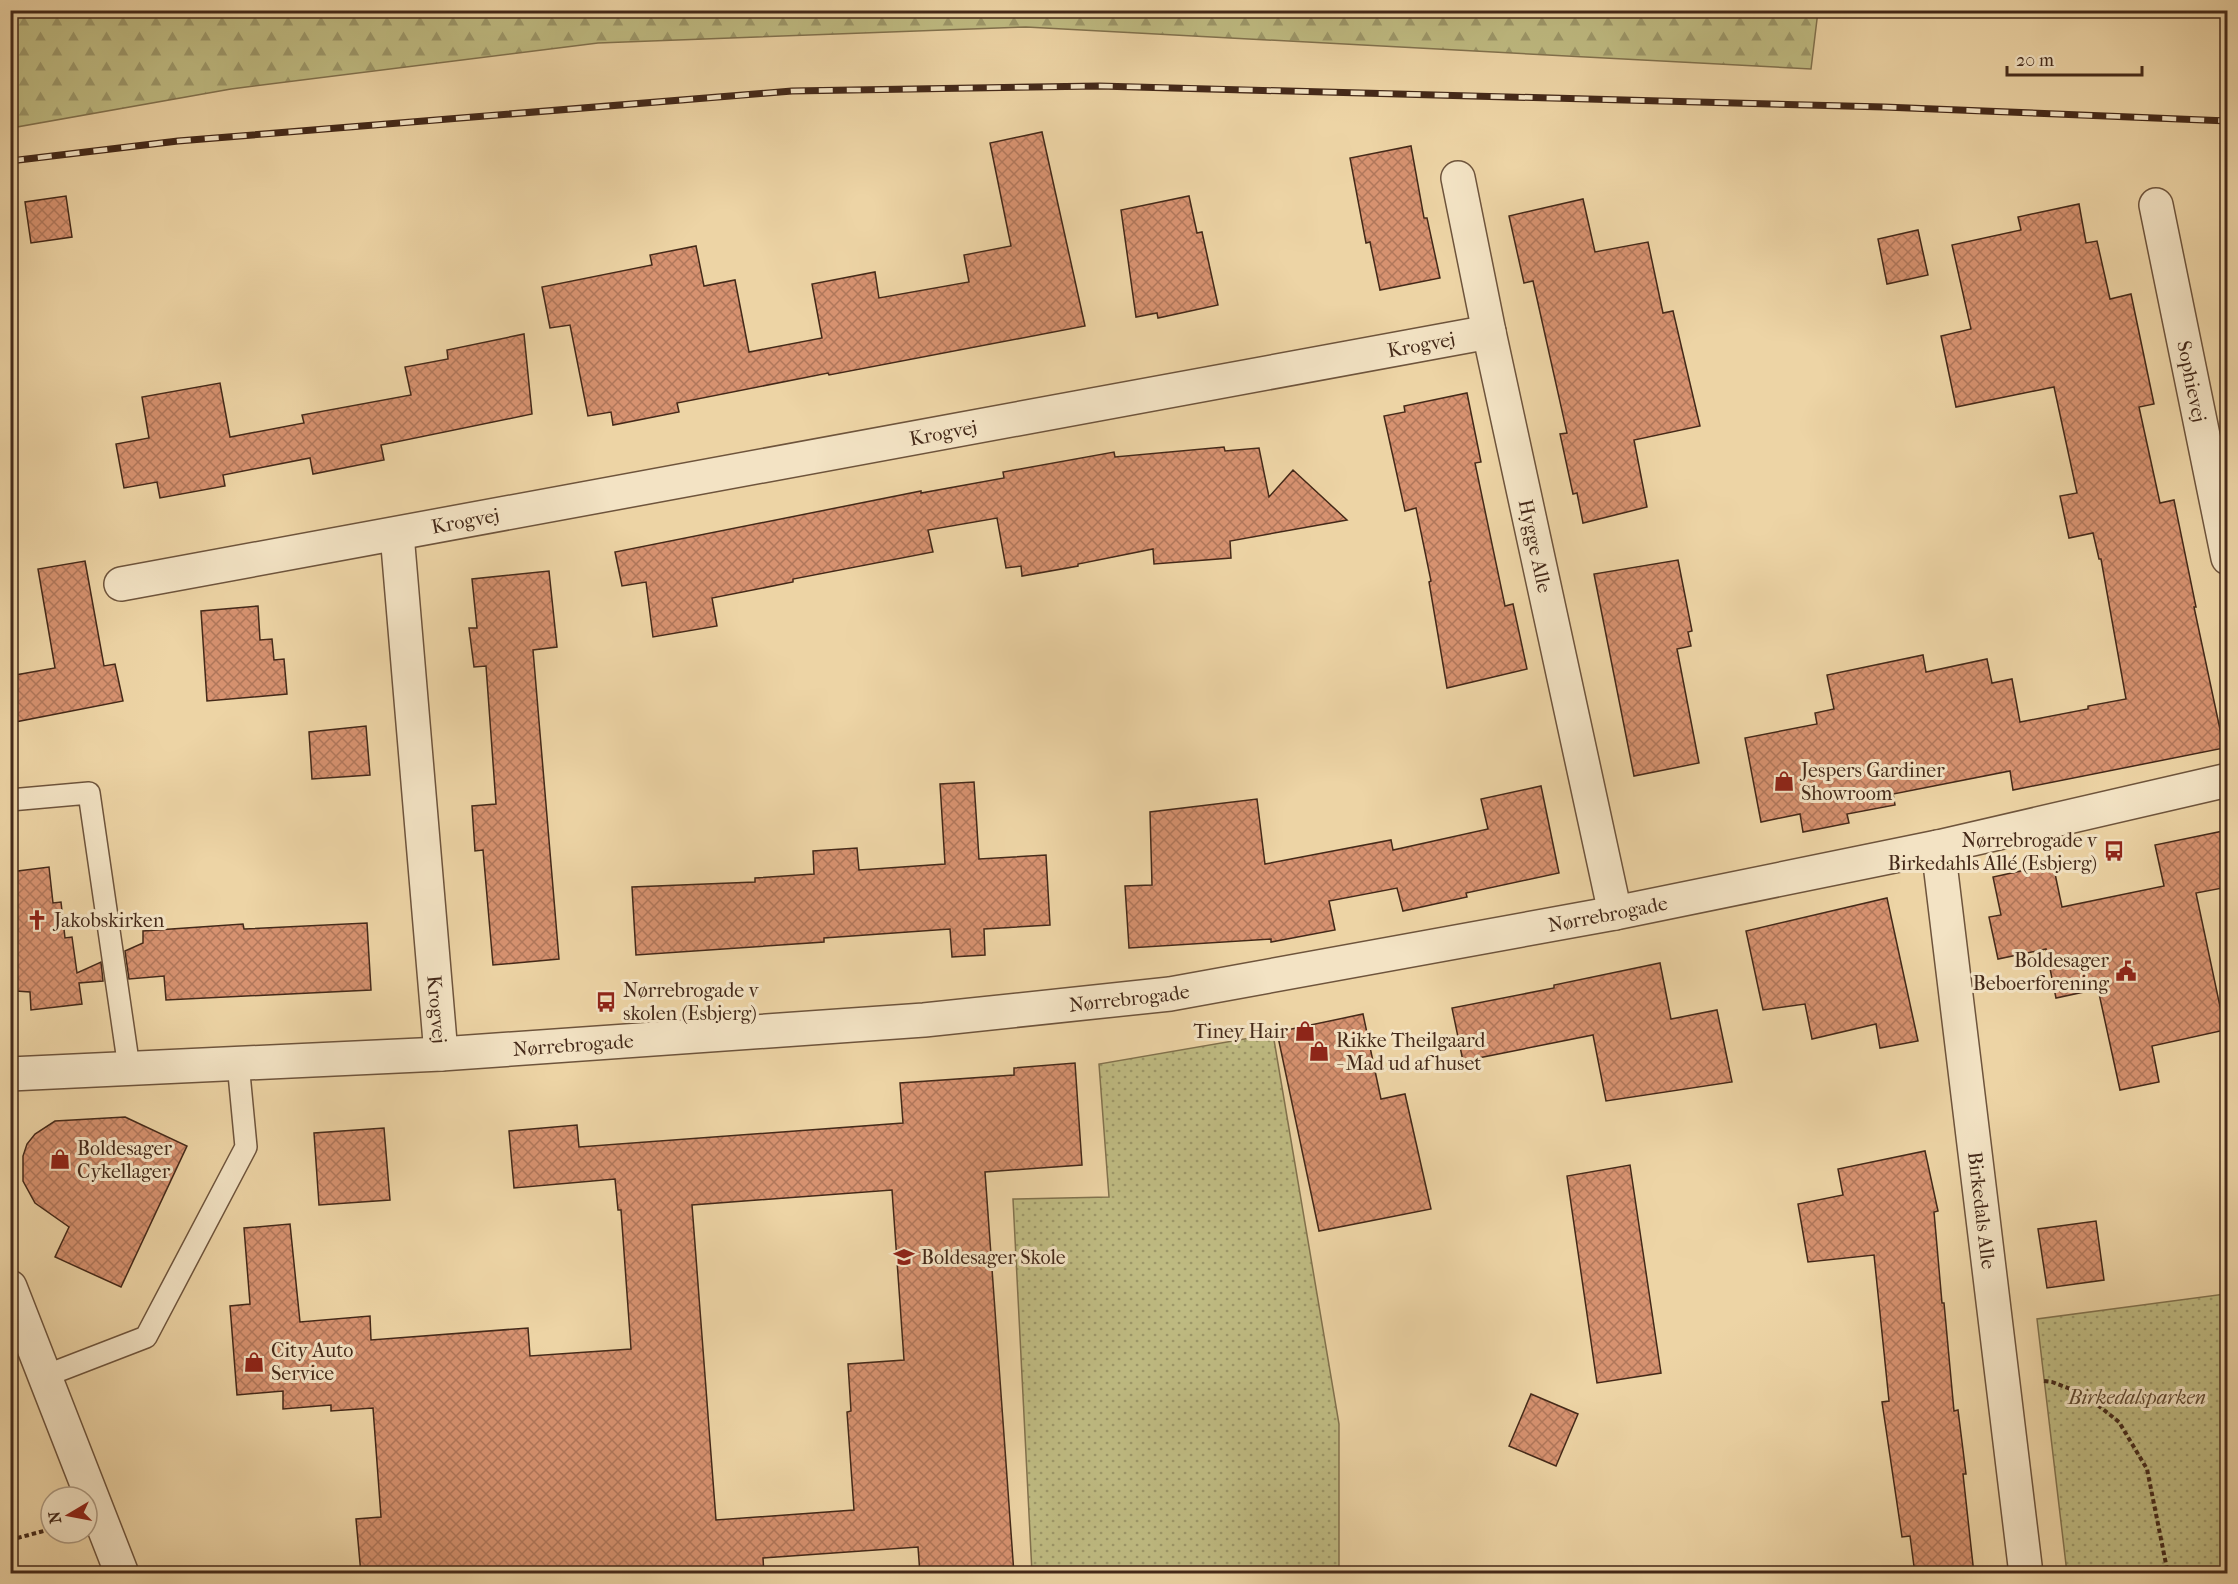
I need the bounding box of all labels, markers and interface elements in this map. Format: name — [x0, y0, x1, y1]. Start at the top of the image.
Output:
scale bar — [2007, 39, 2142, 77]
text: 20 m — [2016, 50, 2054, 71]
street label: Krogvej — [1385, 327, 1457, 363]
street label: Sophievej — [2172, 339, 2211, 424]
street label: Krogvej — [907, 416, 979, 451]
street label: Hygge Alle — [1514, 497, 1556, 595]
street label: Krogvej — [429, 504, 501, 539]
place label: Jespers Gardiner Showroom — [1799, 759, 1945, 805]
shop icon: Jespers Gardiner Showroom — [1772, 769, 1796, 793]
place label: Nørrebrogade v Birkedahls Allé (Esbjerg) — [1888, 829, 2098, 875]
bus stop icon: Nørrebrogade v Birkedahls Allé (Esbjerg) — [2102, 839, 2126, 863]
street label: Nørrebrogade — [1546, 892, 1670, 937]
church icon: Jakobskirken — [25, 908, 49, 932]
place label: Jakobskirken — [52, 909, 165, 932]
place label: Boldesager Beboerforening — [1973, 949, 2109, 995]
public building icon: Boldesager Beboerforening — [2114, 959, 2138, 983]
street label: Krogvej — [422, 974, 451, 1044]
place label: Nørrebrogade v skolen (Esbjerg) — [623, 979, 759, 1025]
street label: Nørrebrogade — [1068, 980, 1192, 1017]
bus stop icon: Nørrebrogade v skolen (Esbjerg) — [594, 990, 618, 1014]
shop icon: Tiney Hair — [1293, 1019, 1317, 1043]
place label: Tiney Hair — [1193, 1020, 1288, 1043]
street label: Nørrebrogade — [512, 1029, 635, 1061]
place label: Rikke Theilgaard - Mad ud af huset — [1336, 1029, 1487, 1075]
shop icon: Rikke Theilgaard - Mad ud af huset — [1307, 1039, 1331, 1063]
place label: Boldesager Cykellager — [77, 1137, 172, 1183]
shop icon: Boldesager Cykellager — [48, 1147, 72, 1171]
street label: Birkedals Alle — [1963, 1150, 2000, 1271]
school or university icon: Boldesager Skole — [892, 1245, 916, 1269]
place label: Boldesager Skole — [921, 1246, 1066, 1269]
place label: City Auto Service — [271, 1339, 353, 1385]
shop icon: City Auto Service — [242, 1350, 266, 1374]
park label: Birkedalsparken — [2067, 1386, 2206, 1409]
north arrow — [39, 1485, 99, 1545]
text: N — [44, 1509, 65, 1525]

